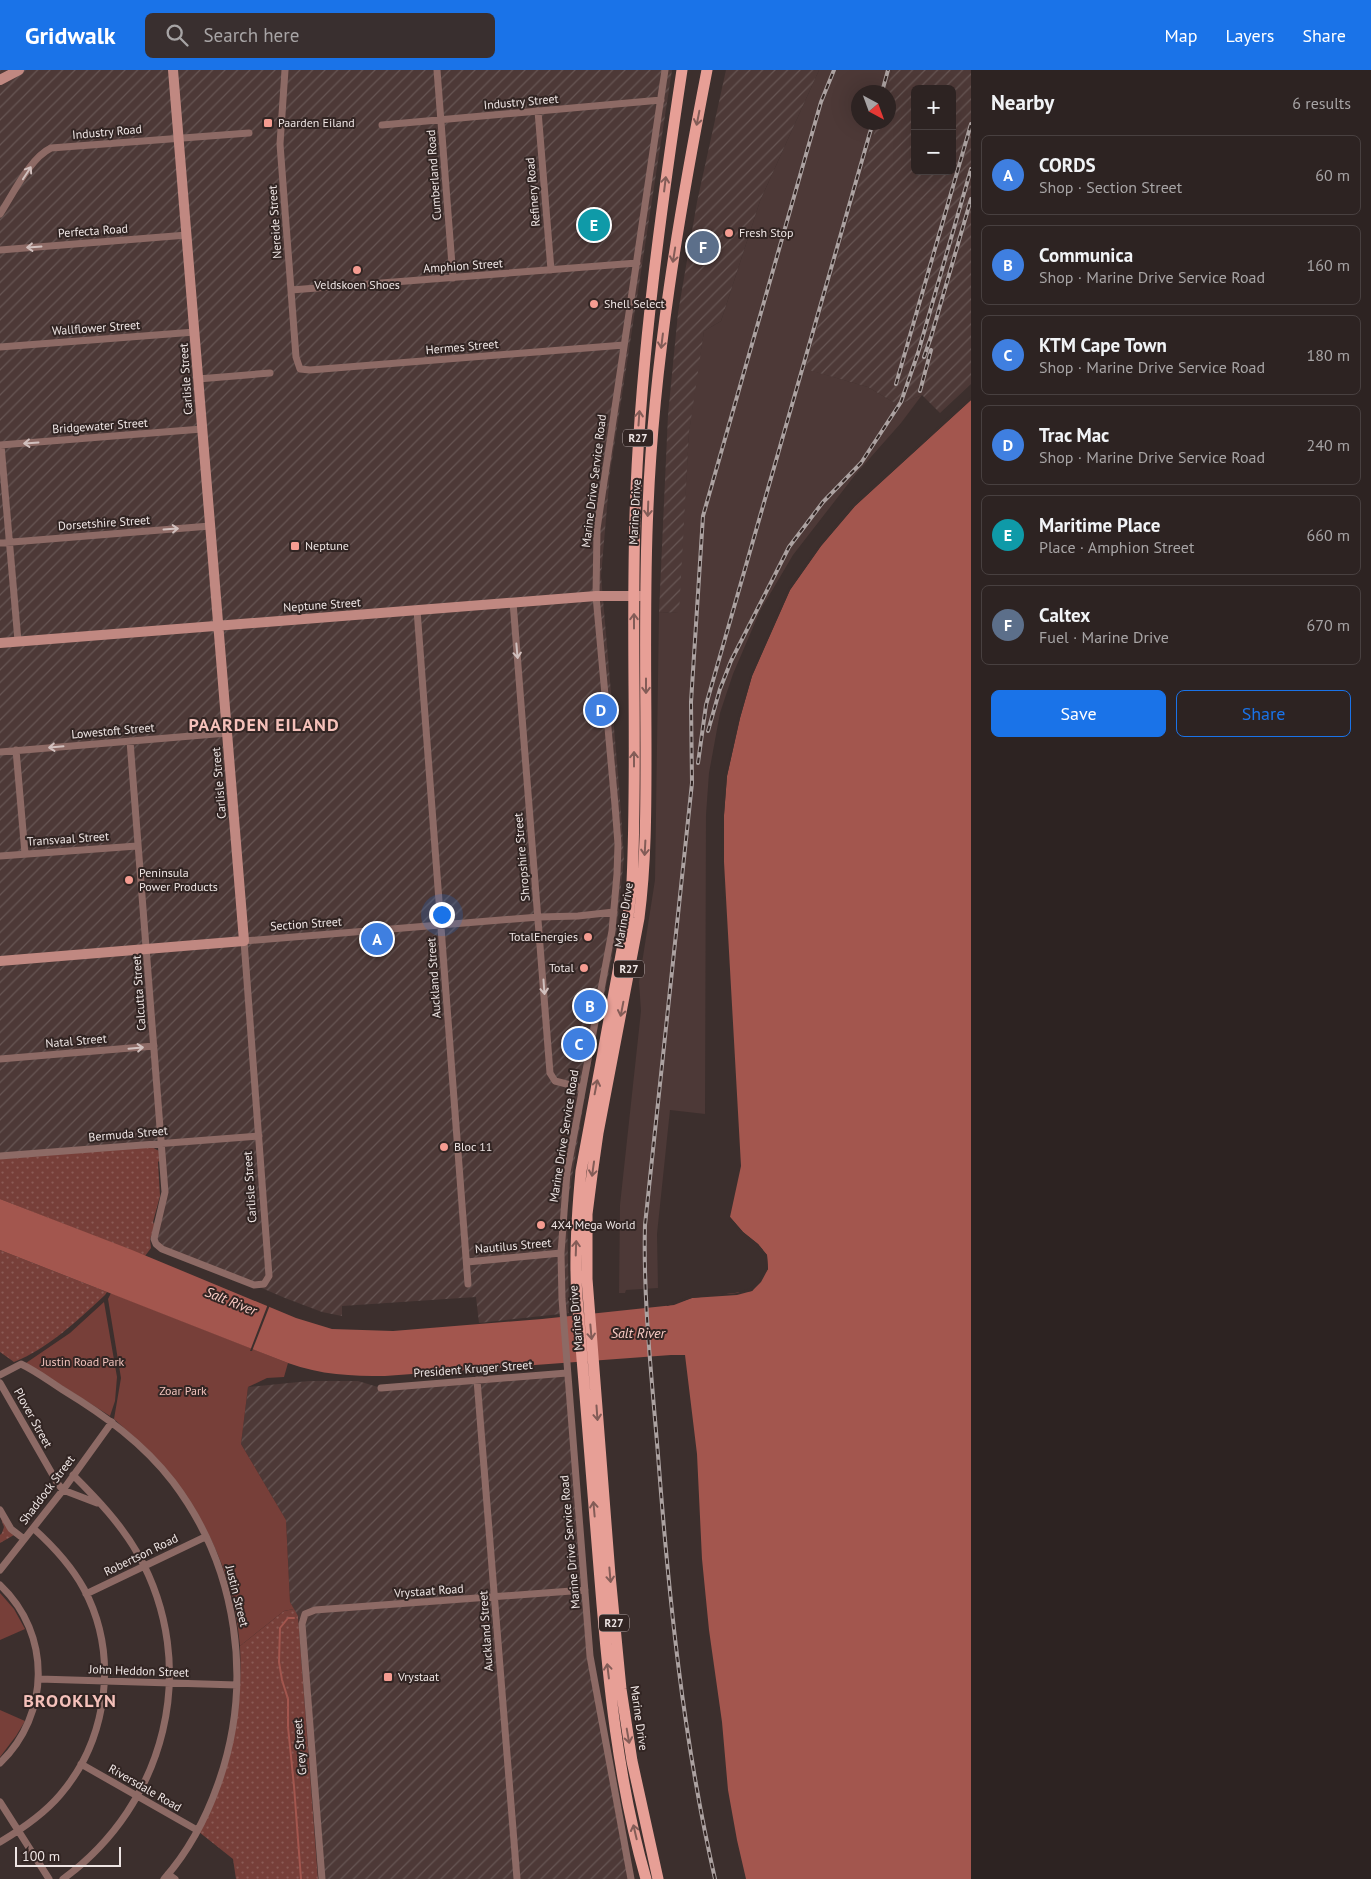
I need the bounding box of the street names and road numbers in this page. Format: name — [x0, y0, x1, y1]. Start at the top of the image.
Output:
street label: Industry Street — [483, 91, 559, 112]
street label: Industry Road — [71, 121, 142, 142]
street label: Cumberland Road — [423, 129, 444, 221]
street label: Refinery Road — [522, 157, 543, 227]
street label: Nereide Street — [264, 185, 285, 259]
street label: Perfecta Road — [57, 221, 128, 240]
street label: Amphion Street — [423, 255, 503, 276]
street label: Wallflower Street — [51, 317, 141, 338]
street label: Hermes Street — [425, 336, 499, 357]
street label: Carlisle Street — [176, 343, 195, 415]
street label: Marine Drive Service Road — [578, 413, 609, 548]
street label: Bridgewater Street — [52, 415, 148, 436]
road number: R27 — [623, 429, 653, 446]
street label: Marine Drive — [625, 479, 644, 545]
street label: Dorsetshire Street — [57, 512, 151, 533]
street label: Neptune Street — [283, 594, 361, 615]
street label: Lowestoft Street — [71, 719, 155, 742]
street label: Carlisle Street — [208, 747, 229, 820]
street label: Shropshire Street — [510, 812, 533, 902]
street label: Transvaal Street — [26, 828, 109, 849]
street label: Marine Drive — [611, 881, 636, 948]
street label: Section Street — [270, 914, 342, 933]
street label: Auckland Street — [423, 937, 444, 1019]
street label: Calcutta Street — [128, 955, 149, 1031]
road number: R27 — [614, 961, 644, 978]
street label: Natal Street — [45, 1030, 107, 1051]
street label: Marine Drive Service Road — [546, 1069, 581, 1203]
street label: Bermuda Street — [88, 1123, 168, 1144]
street label: Carlisle Street — [240, 1151, 259, 1223]
street label: Nautilus Street — [474, 1235, 552, 1256]
street label: Marine Drive — [565, 1285, 586, 1351]
street label: President Kruger Street — [413, 1357, 533, 1380]
street label: Plover Street — [11, 1385, 56, 1450]
street label: Shaddock Street — [16, 1452, 78, 1527]
street label: Marine Drive Service Road — [556, 1475, 583, 1609]
street label: Robertson Road — [101, 1530, 180, 1579]
street label: Justin Street — [222, 1563, 252, 1628]
street label: Vrystaat Road — [393, 1581, 464, 1600]
street label: Auckland Street — [475, 1590, 496, 1672]
road number: R27 — [599, 1615, 629, 1632]
street label: John Heddon Street — [88, 1661, 189, 1680]
street label: Marine Drive — [628, 1684, 651, 1751]
street label: Grey Street — [290, 1718, 309, 1776]
street label: Riversdale Road — [106, 1761, 184, 1815]

